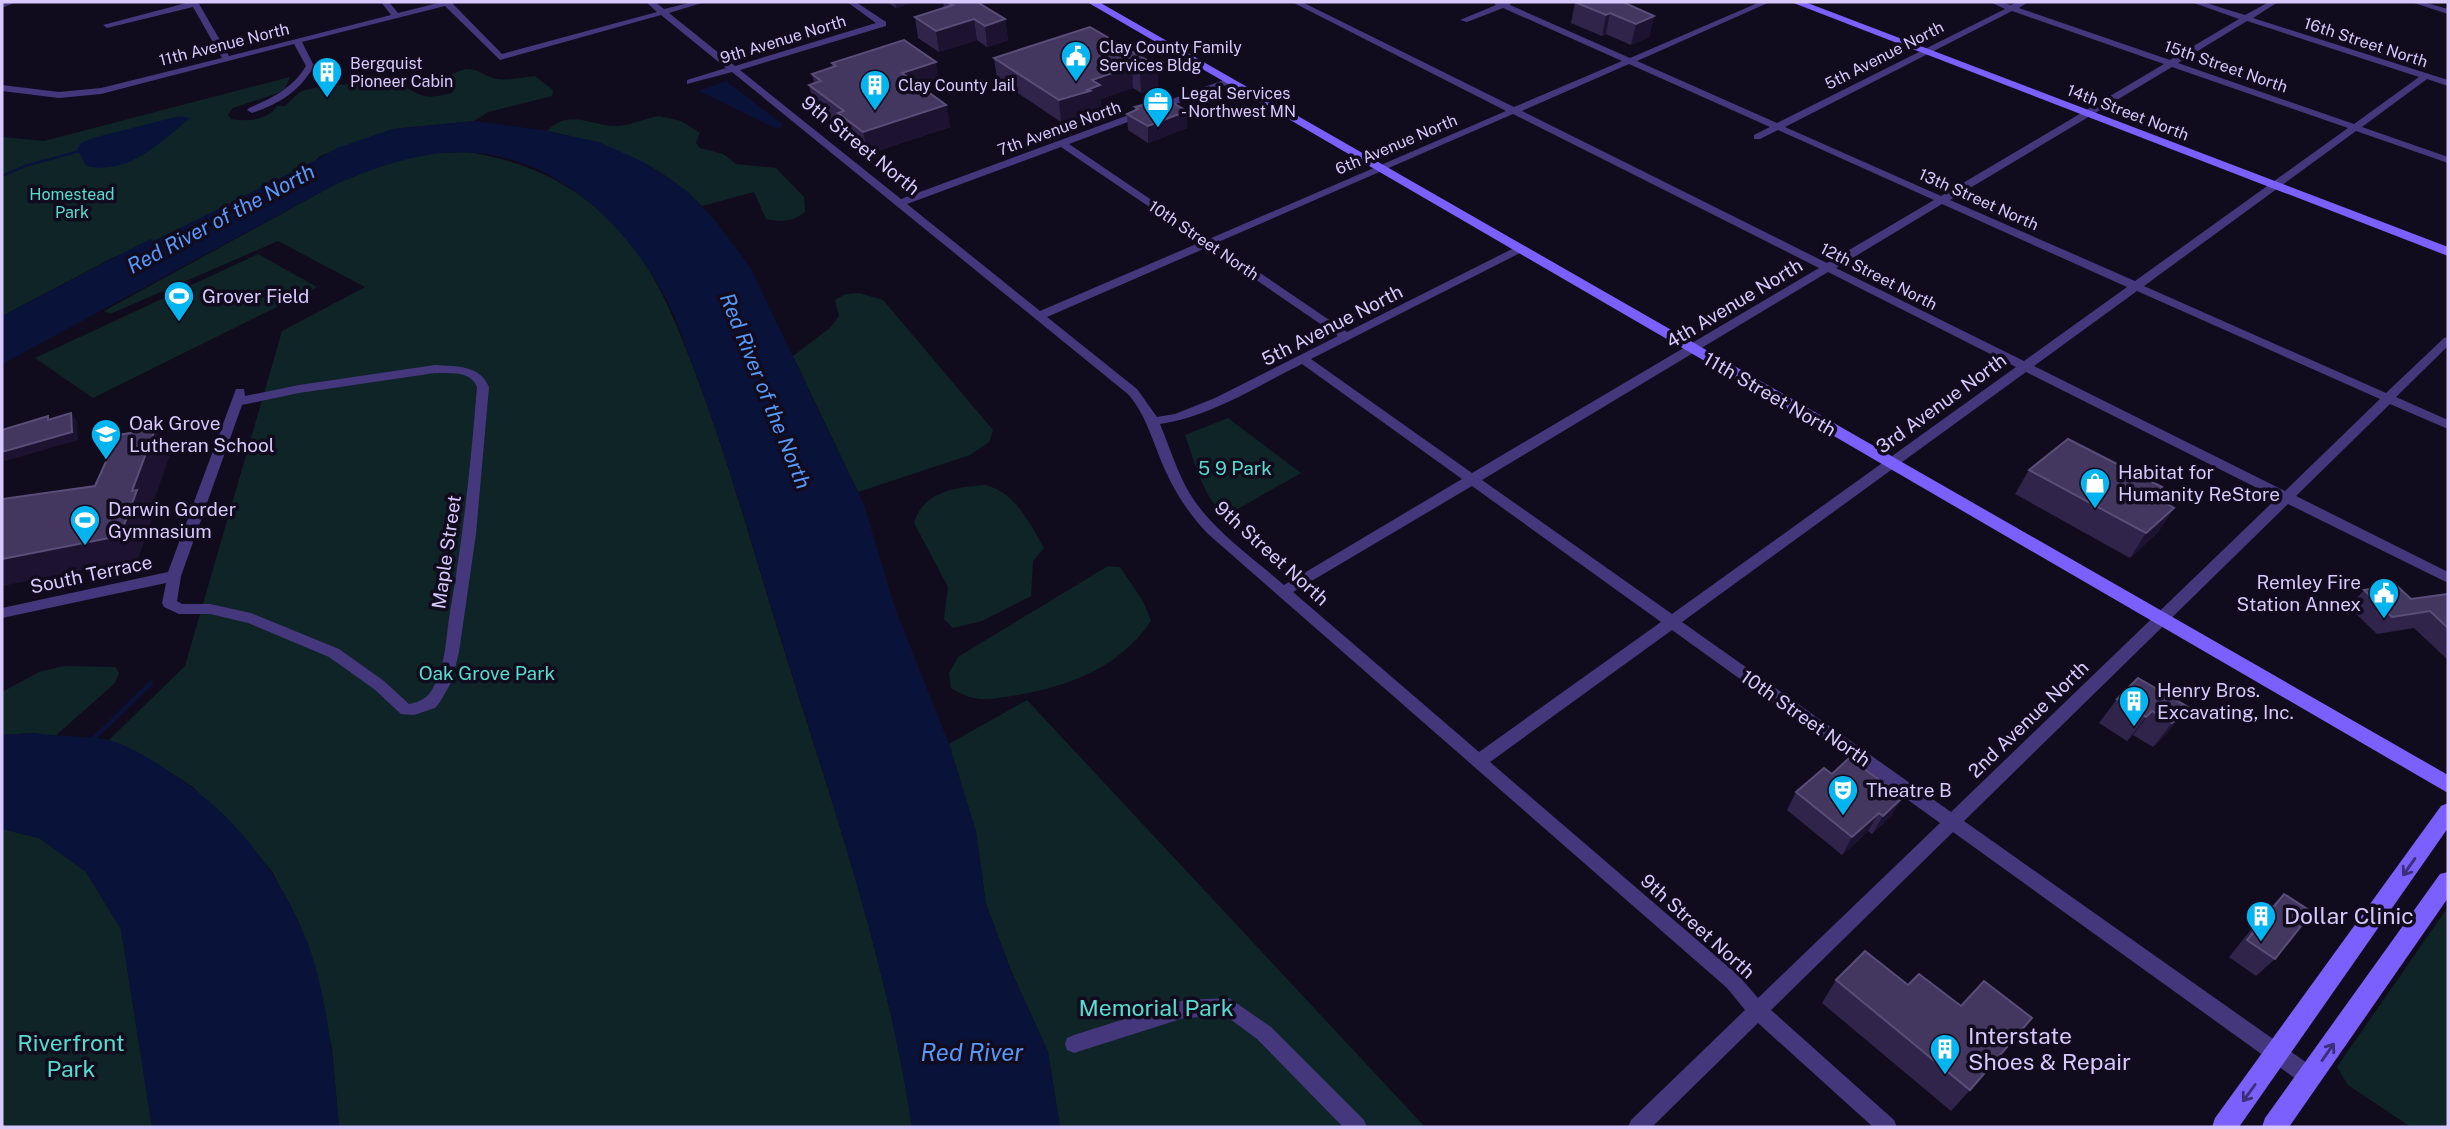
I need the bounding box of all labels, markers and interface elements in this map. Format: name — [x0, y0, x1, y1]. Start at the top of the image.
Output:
street label: 9th Avenue North — [718, 11, 848, 68]
street label: 16th Street North — [2302, 14, 2430, 71]
street label: 5th Avenue North — [1822, 17, 1947, 94]
street label: 11th Avenue North — [157, 19, 291, 70]
street label: 15th Street North — [2162, 36, 2290, 96]
place label: Clay County Family Services Bldg — [1099, 38, 1242, 75]
public building icon: Clay County Family Services Bldg — [1059, 39, 1093, 83]
place label: Bergquist Pioneer Cabin — [350, 54, 453, 91]
building icon: Bergquist Pioneer Cabin — [310, 55, 344, 99]
building icon: Clay County Jail — [858, 68, 892, 112]
place label: Clay County Jail — [898, 76, 1016, 95]
street label: 14th Street North — [2064, 80, 2191, 144]
place label: Legal Services - Northwest MN — [1181, 84, 1296, 121]
office icon: Legal Services - Northwest MN — [1141, 85, 1175, 129]
street label: 9th Street North — [798, 91, 924, 199]
street label: 7th Avenue North — [995, 97, 1124, 160]
street label: 6th Avenue North — [1332, 110, 1460, 179]
water label: Red River of the North — [123, 159, 319, 279]
street label: 13th Street North — [1916, 165, 2042, 234]
park label: Homestead Park — [29, 185, 115, 222]
street label: 10th Street North — [1145, 197, 1262, 284]
street label: 12th Street North — [1817, 239, 1940, 314]
street label: 4th Avenue North — [1662, 254, 1806, 352]
sports icon: Grover Field — [162, 279, 196, 323]
street label: 5th Avenue North — [1258, 280, 1406, 370]
place label: Grover Field — [202, 285, 309, 307]
water label: Red River of the North — [715, 289, 816, 492]
street label: 11th Street North — [1700, 347, 1840, 441]
street label: 3rd Avenue North — [1872, 348, 2010, 458]
place label: Oak Grove Lutheran School — [129, 412, 274, 456]
school or university icon: Oak Grove Lutheran School — [89, 417, 123, 461]
park label: 5 9 Park — [1198, 457, 1272, 479]
place label: Habitat for Humanity ReStore — [2118, 461, 2280, 505]
shop icon: Habitat for Humanity ReStore — [2078, 466, 2112, 510]
street label: Maple Street — [427, 494, 465, 610]
street label: 9th Street North — [1211, 496, 1333, 610]
place label: Darwin Gorder Gymnasium — [108, 498, 236, 542]
sports icon: Darwin Gorder Gymnasium — [68, 503, 102, 547]
street label: South Terrace — [28, 550, 154, 598]
place label: Remley Fire Station Annex — [2237, 571, 2361, 615]
public building icon: Remley Fire Station Annex — [2367, 576, 2401, 620]
street label: 2nd Avenue North — [1963, 656, 2093, 782]
park label: Oak Grove Park — [419, 662, 556, 684]
street label: 10th Street North — [1737, 665, 1875, 771]
place label: Henry Bros. Excavating, Inc. — [2157, 679, 2294, 723]
building icon: Henry Bros. Excavating, Inc. — [2117, 684, 2151, 728]
theatre icon: Theatre B — [1826, 773, 1860, 817]
place label: Theatre B — [1866, 779, 1952, 801]
one-way arrow — [2402, 857, 2416, 876]
street label: 9th Street North — [1637, 869, 1759, 983]
building icon: Dollar Clinic — [2244, 899, 2278, 943]
place label: Dollar Clinic — [2284, 902, 2414, 929]
park label: Memorial Park — [1078, 994, 1234, 1021]
place label: Interstate Shoes & Repair — [1968, 1022, 2131, 1075]
park label: Riverfront Park — [17, 1029, 125, 1082]
building icon: Interstate Shoes & Repair — [1928, 1032, 1962, 1076]
water label: Red River — [921, 1038, 1024, 1066]
one-way arrow — [2321, 1043, 2335, 1062]
one-way arrow — [2242, 1083, 2256, 1102]

